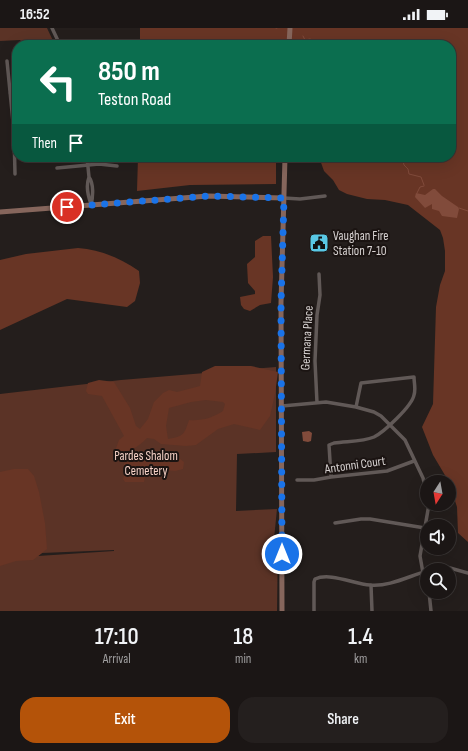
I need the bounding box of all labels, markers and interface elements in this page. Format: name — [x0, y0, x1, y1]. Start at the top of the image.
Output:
text: 16:52 — [20, 5, 49, 24]
text: 850 m — [98, 55, 160, 88]
icon: left — [32, 56, 84, 108]
text: Teston Road — [98, 89, 171, 110]
icon: arrive — [65, 132, 87, 154]
text: Then — [32, 134, 57, 153]
pin — [50, 190, 84, 224]
icon: arrive — [56, 196, 78, 218]
place label: Vaughan Fire Station 7-10 — [333, 228, 389, 259]
public building icon: Vaughan Fire Station 7-10 — [308, 232, 330, 254]
street label: Germana Place — [297, 305, 317, 371]
park label: Pardes Shalom Cemetery — [114, 448, 178, 479]
street label: Antonni Court — [323, 453, 386, 477]
north arrow — [420, 475, 456, 511]
map controls — [420, 475, 456, 599]
button: sound — [420, 519, 456, 555]
position arrow — [261, 533, 303, 575]
button: search — [420, 563, 456, 599]
text: 17:10 — [95, 622, 139, 651]
text: 18 — [233, 622, 253, 651]
text: 1.4 — [348, 622, 373, 651]
text: Arrival — [103, 651, 131, 667]
text: min — [235, 651, 251, 667]
text: km — [354, 651, 367, 667]
button: Exit — [20, 697, 230, 743]
button: Share — [238, 697, 448, 743]

